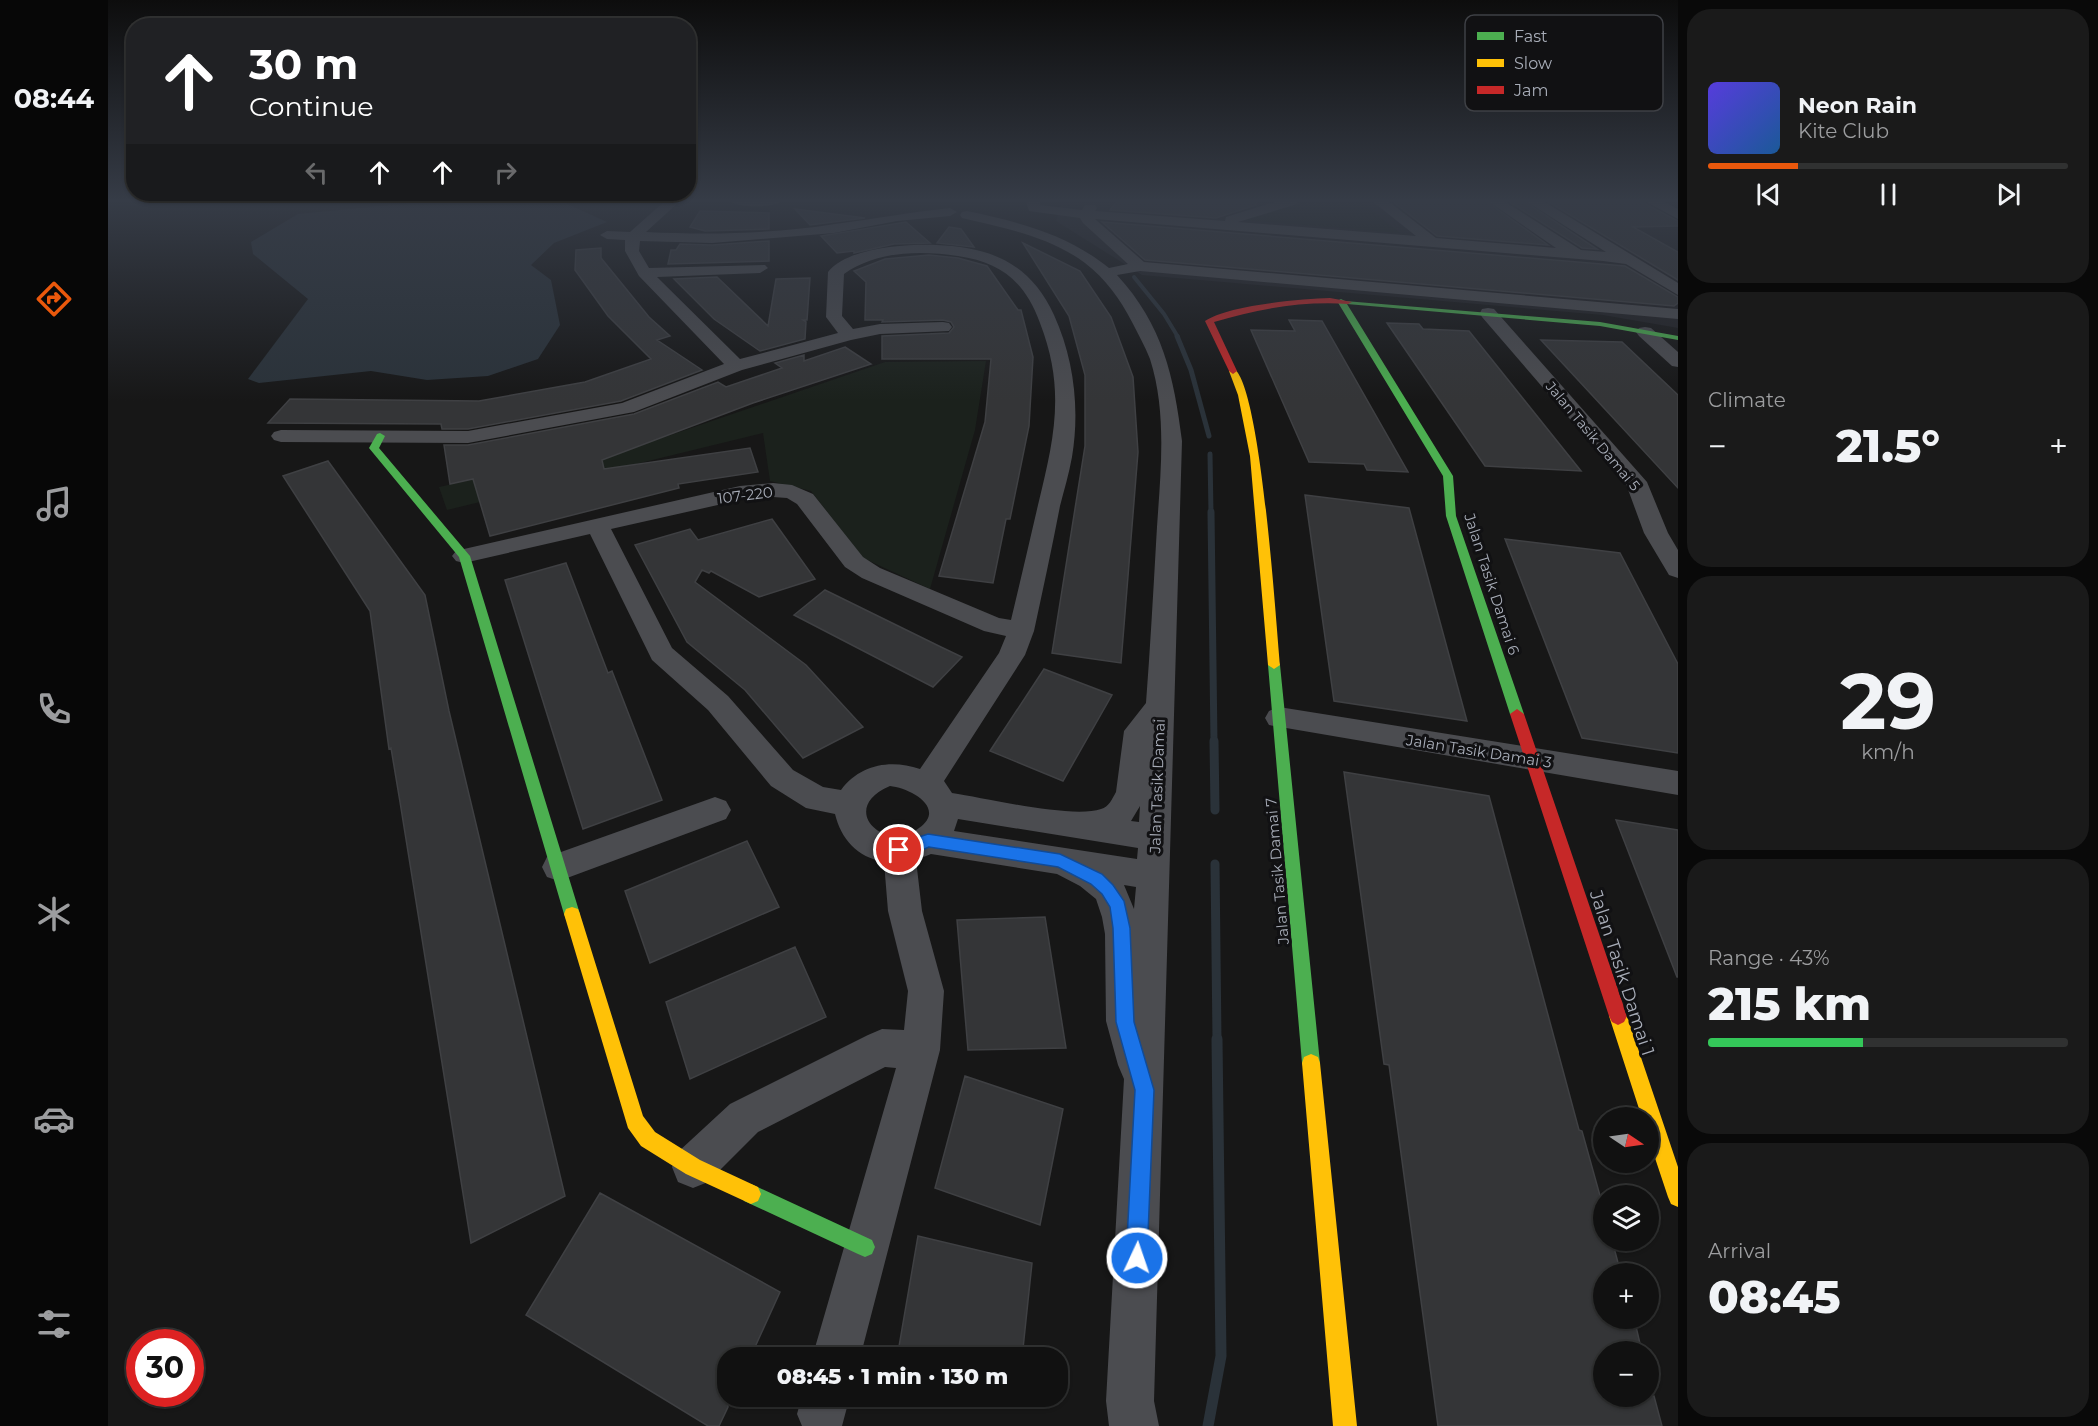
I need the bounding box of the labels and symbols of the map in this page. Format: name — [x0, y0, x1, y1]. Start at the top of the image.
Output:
legend — [1465, 15, 1663, 111]
text: Fast — [1514, 27, 1548, 46]
text: Slow — [1514, 54, 1552, 73]
text: Jam — [1513, 81, 1548, 100]
street label: Jalan Tasik Damai 5 — [1541, 377, 1644, 494]
street label: 107-220 — [716, 482, 774, 508]
street label: Jalan Tasik Damai 6 — [1460, 510, 1524, 657]
street label: Jalan Tasik Damai — [1145, 718, 1169, 855]
street label: Jalan Tasik Damai 3 — [1404, 730, 1553, 772]
street label: Jalan Tasik Damai 7 — [1261, 797, 1293, 946]
pin — [873, 824, 924, 875]
street label: Jalan Tasik Damai 1 — [1585, 886, 1659, 1059]
north arrow — [1593, 1107, 1659, 1173]
position arrow — [1105, 1226, 1169, 1290]
speed limit sign: 30 — [126, 1329, 204, 1407]

